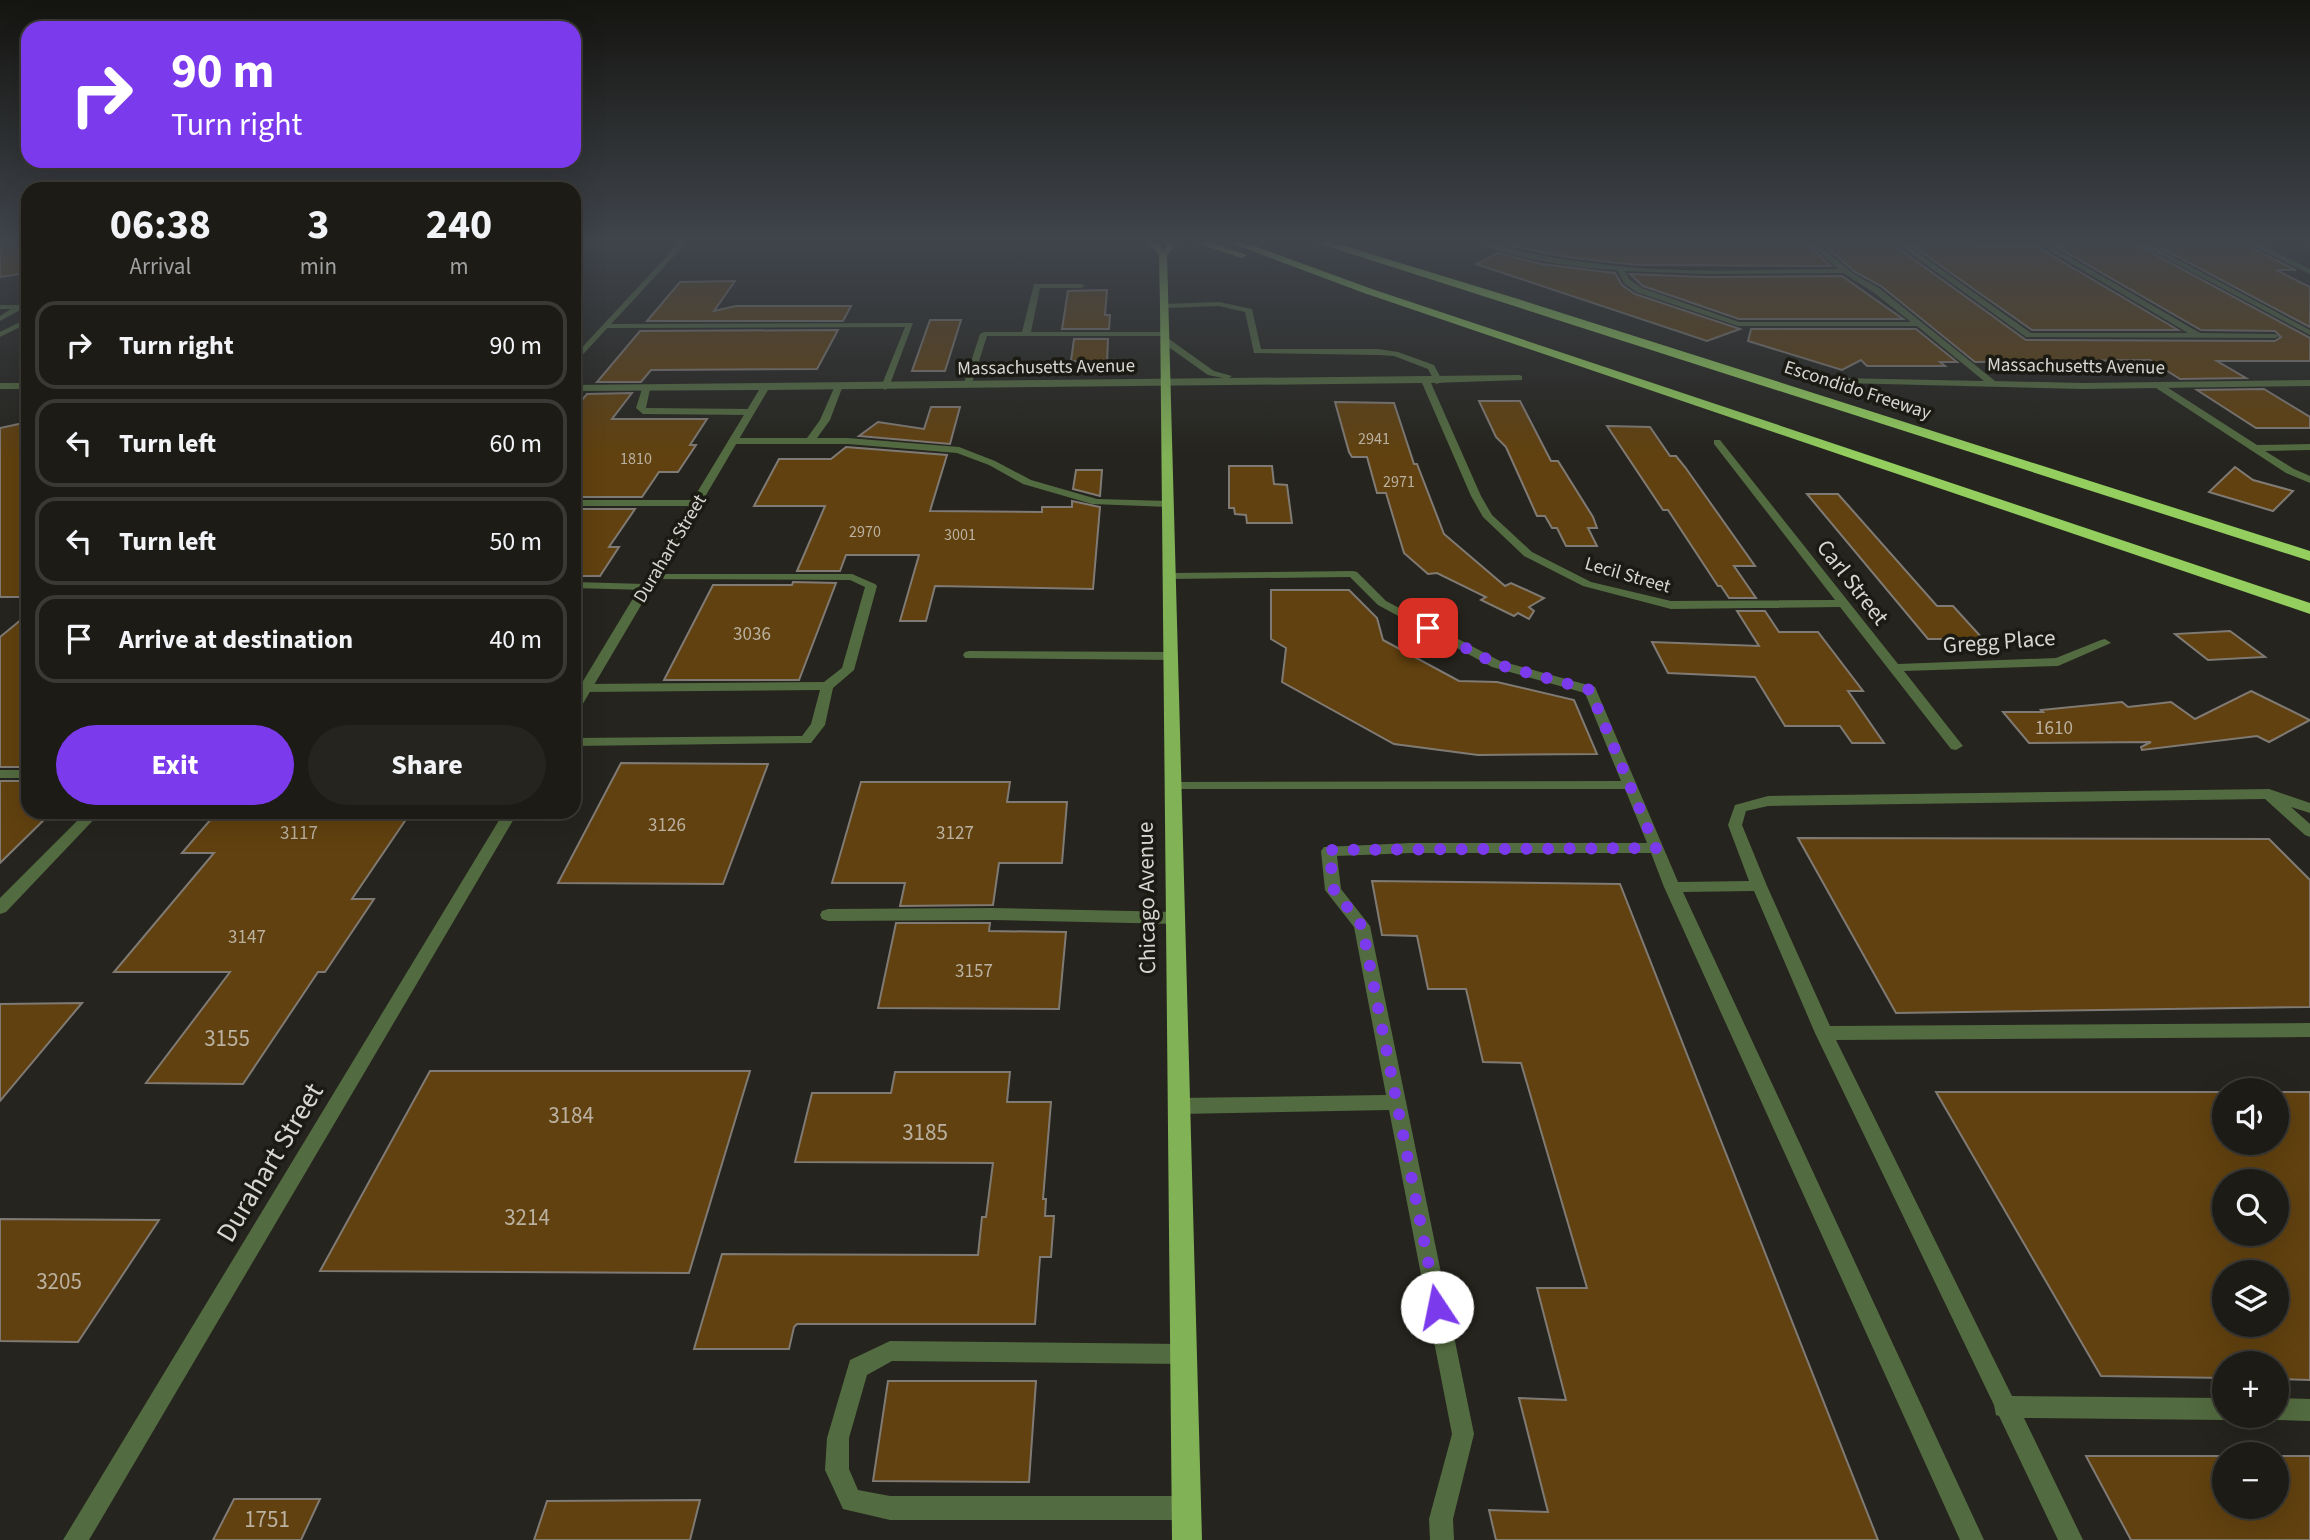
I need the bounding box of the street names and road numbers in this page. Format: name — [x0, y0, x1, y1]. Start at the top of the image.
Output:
street label: Massachusetts Avenue — [1987, 351, 2165, 382]
street label: Massachusetts Avenue — [957, 352, 1135, 383]
street label: Escondido Freeway — [1781, 354, 1935, 427]
street label: Durahart Street — [627, 489, 714, 608]
street label: Carl Street — [1809, 532, 1897, 632]
street label: Lecil Street — [1582, 550, 1674, 601]
street label: Gregg Place — [1942, 621, 2056, 662]
street label: Chicago Avenue — [1129, 822, 1164, 974]
street label: Durahart Street — [206, 1075, 334, 1250]

